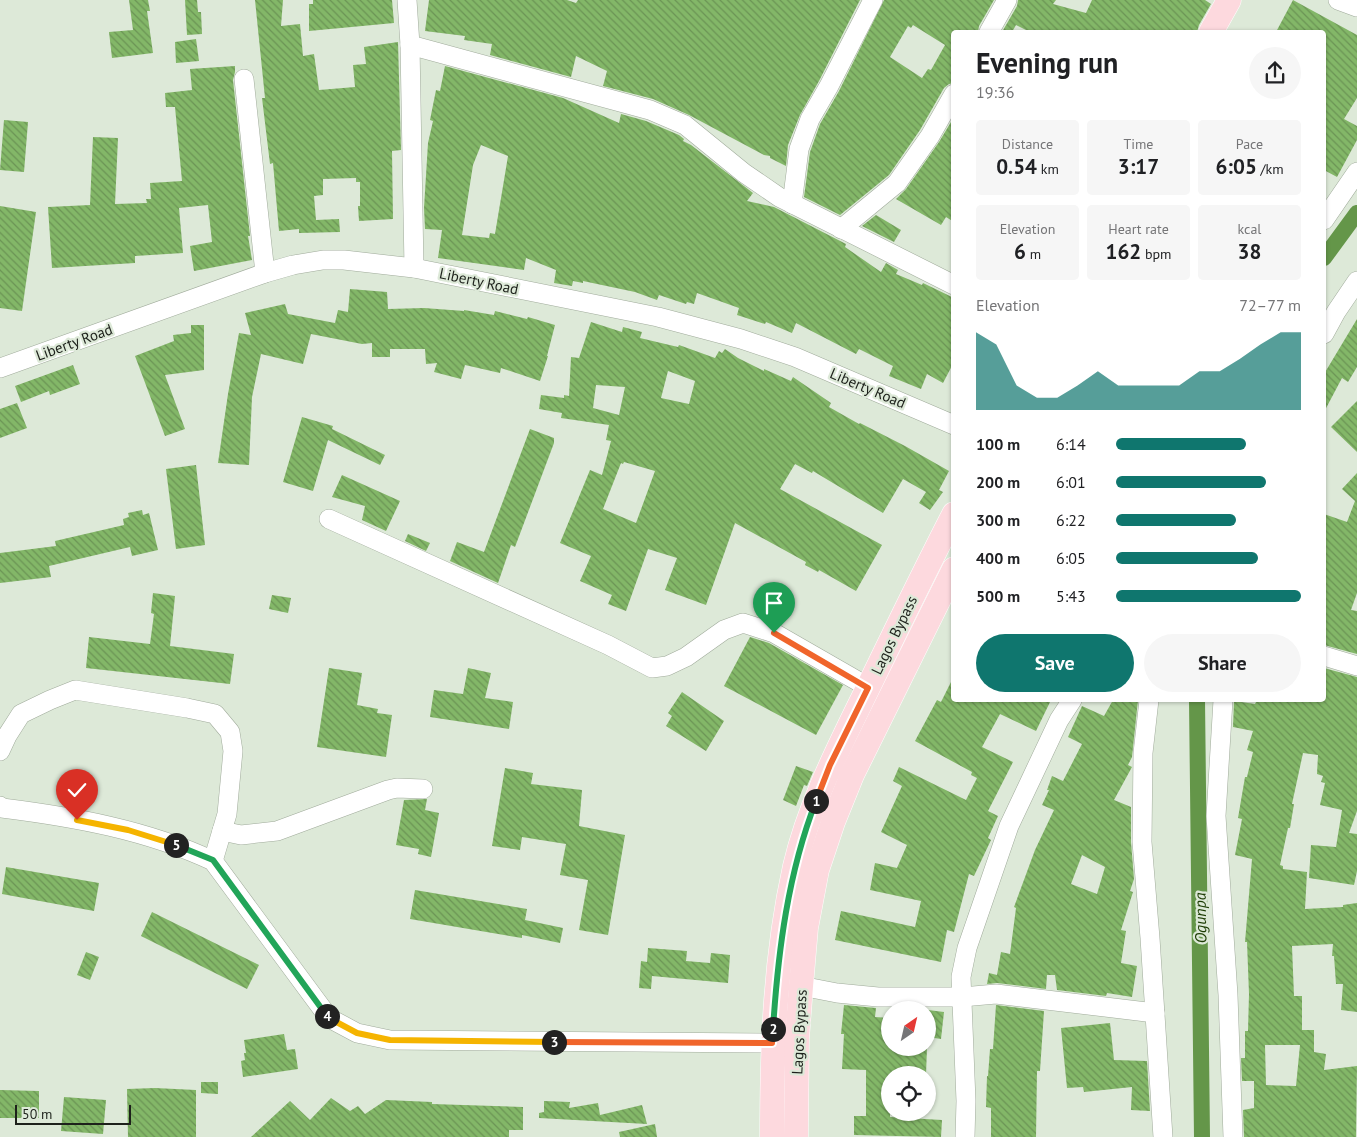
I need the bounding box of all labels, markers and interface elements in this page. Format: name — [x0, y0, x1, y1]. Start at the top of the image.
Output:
text: Evening run — [976, 44, 1118, 81]
button: share — [1249, 47, 1301, 99]
text: 19:36 — [976, 82, 1014, 102]
text: Distance — [1002, 135, 1053, 153]
text: Time — [1123, 135, 1154, 153]
text: Pace — [1236, 135, 1263, 153]
text: 0.54 — [996, 153, 1037, 180]
text: 3:17 — [1118, 153, 1159, 180]
text: 6:05 — [1215, 153, 1257, 180]
text: km — [1037, 160, 1059, 178]
text: /km — [1257, 160, 1284, 178]
text: Elevation — [1000, 220, 1055, 238]
text: Heart rate — [1108, 220, 1169, 238]
text: kcal — [1238, 220, 1261, 238]
text: 6 — [1014, 238, 1026, 265]
text: 162 — [1106, 238, 1141, 265]
text: 38 — [1238, 238, 1261, 265]
text: m — [1026, 245, 1041, 263]
text: bpm — [1141, 245, 1171, 263]
street label: Liberty Road — [438, 263, 520, 299]
text: Elevation — [976, 295, 1040, 315]
text: 72–77 m — [1239, 295, 1301, 315]
street label: Liberty Road — [33, 319, 115, 365]
street label: Liberty Road — [827, 364, 909, 412]
text: 100 m — [976, 434, 1020, 454]
text: 6:14 — [1056, 434, 1086, 454]
text: 200 m — [976, 472, 1020, 492]
text: 6:01 — [1056, 472, 1086, 492]
text: 300 m — [976, 510, 1020, 530]
text: 6:22 — [1056, 510, 1086, 530]
text: 400 m — [976, 548, 1020, 568]
text: 6:05 — [1056, 548, 1086, 568]
pin — [753, 582, 795, 633]
text: 500 m — [976, 586, 1020, 606]
text: 5:43 — [1056, 586, 1086, 606]
icon: arrive — [760, 589, 788, 617]
street label: Lagos Bypass — [867, 593, 921, 677]
button: Save — [976, 634, 1134, 692]
button: Share — [1144, 634, 1301, 692]
pin — [56, 769, 98, 820]
icon: check — [63, 776, 91, 804]
pin: 1 — [804, 788, 828, 814]
text: 1 — [813, 792, 820, 810]
pin: 5 — [164, 832, 188, 858]
text: 5 — [173, 836, 180, 854]
water label: Ogunpa — [1190, 892, 1210, 944]
street label: Lagos Bypass — [787, 989, 811, 1075]
north arrow — [881, 1001, 936, 1056]
map controls — [881, 1001, 936, 1121]
pin: 4 — [314, 1004, 340, 1028]
text: 4 — [324, 1007, 331, 1025]
pin: 2 — [760, 1016, 786, 1042]
text: 2 — [770, 1020, 777, 1038]
pin: 3 — [542, 1030, 566, 1054]
text: 3 — [551, 1033, 558, 1051]
button: locate — [881, 1066, 936, 1121]
scale bar — [15, 1102, 131, 1125]
text: 50 m — [22, 1105, 52, 1123]

